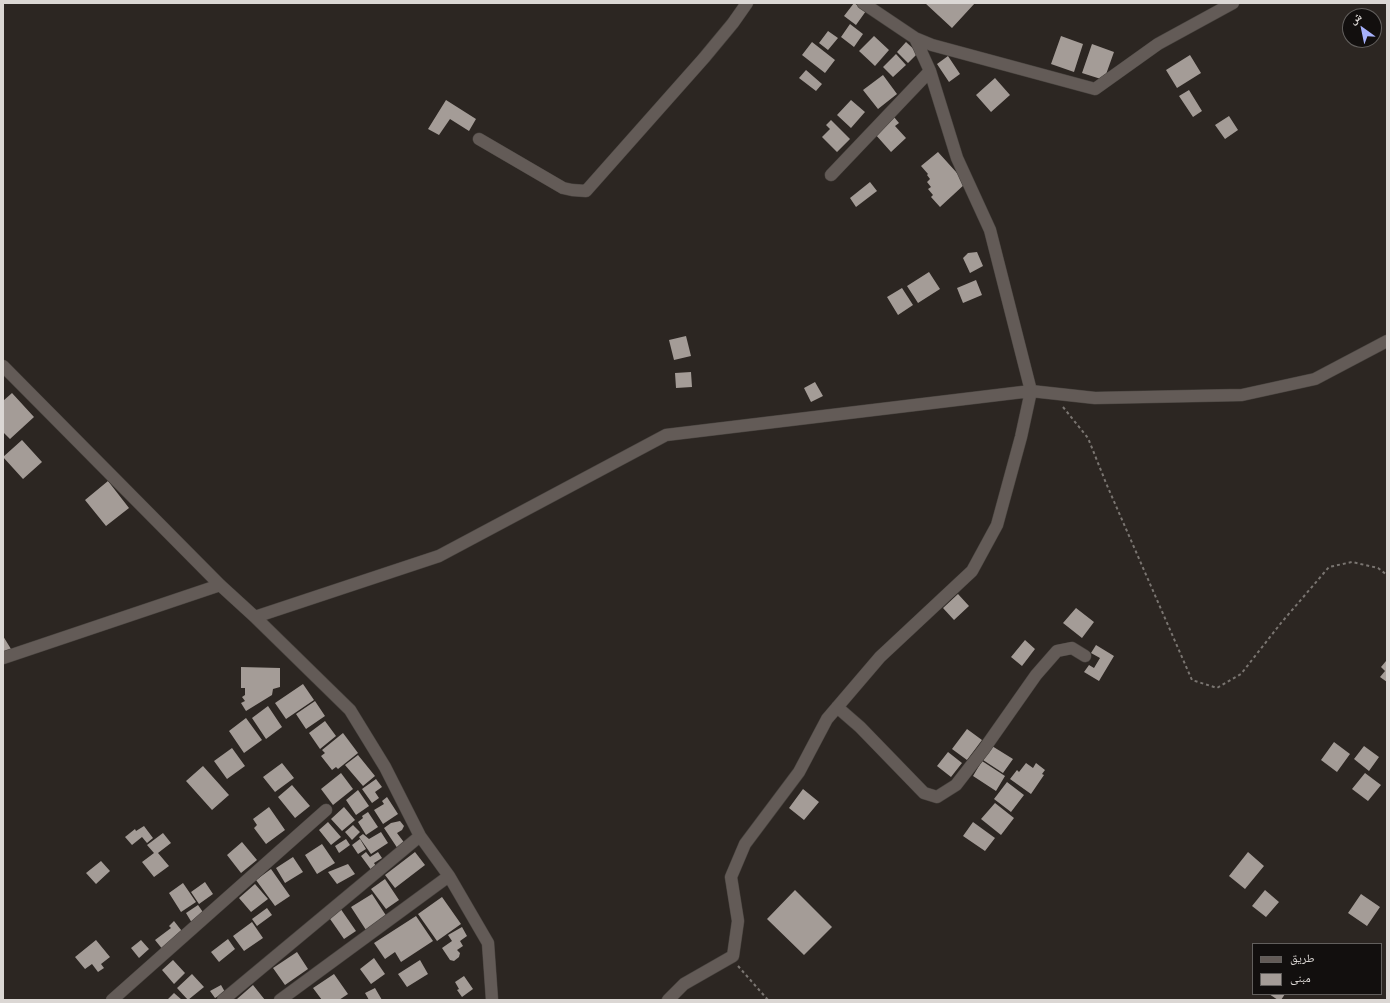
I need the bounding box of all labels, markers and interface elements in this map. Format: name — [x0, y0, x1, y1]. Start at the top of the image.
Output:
north arrow — [1342, 8, 1382, 48]
text: ش — [1347, 10, 1364, 27]
legend — [1252, 943, 1382, 995]
text: طريق — [1290, 951, 1315, 965]
text: مبنى — [1290, 971, 1311, 985]

